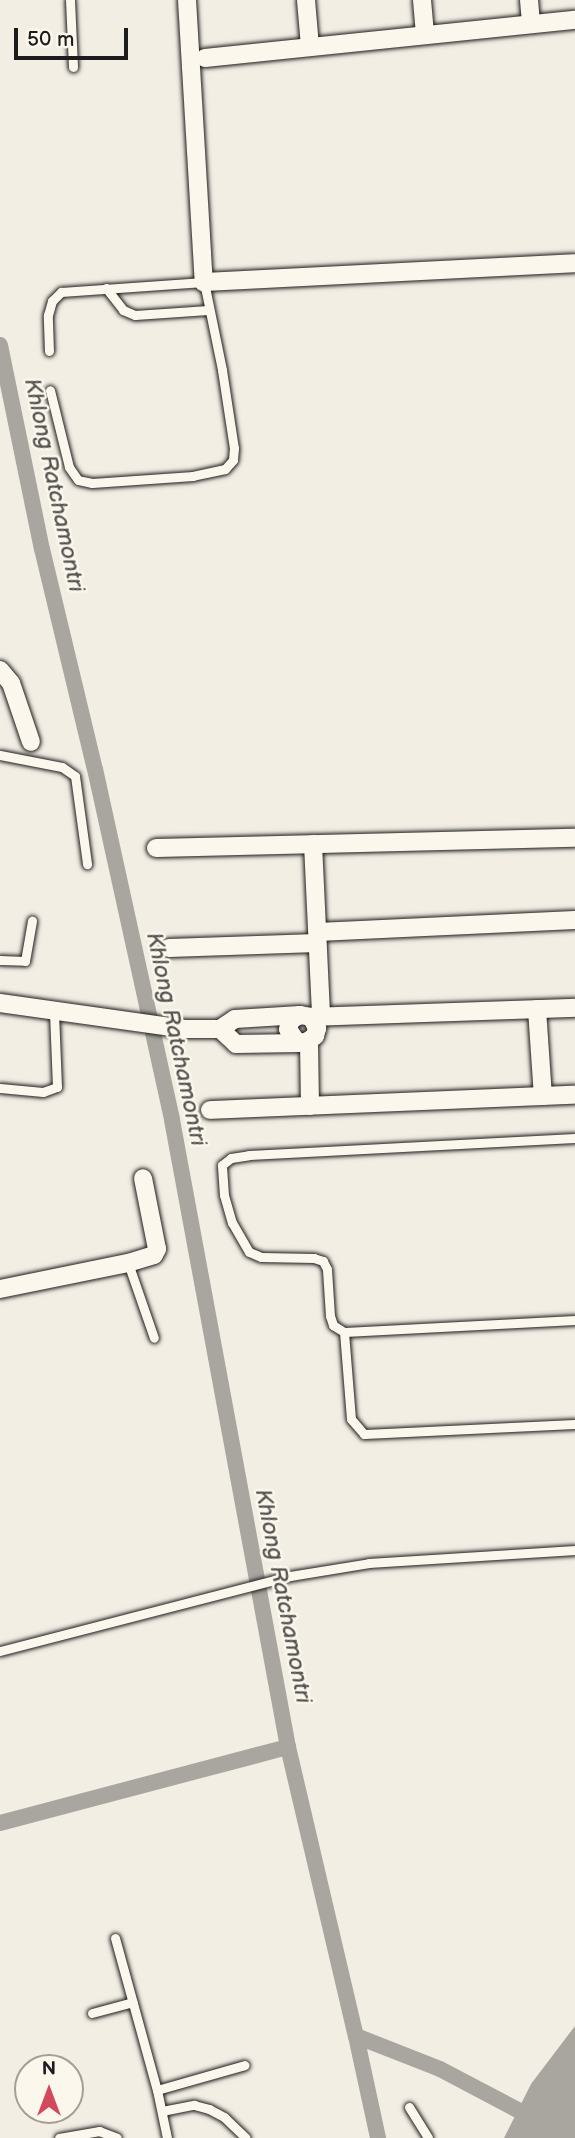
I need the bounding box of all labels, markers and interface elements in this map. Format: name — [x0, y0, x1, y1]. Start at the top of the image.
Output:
scale bar — [18, 14, 131, 58]
text: 50 m — [27, 27, 74, 52]
water label: Khlong Ratchamontri — [18, 376, 90, 594]
water label: Khlong Ratchamontri — [140, 930, 212, 1148]
water label: Khlong Ratchamontri — [249, 1487, 317, 1705]
north arrow — [14, 2054, 84, 2124]
text: N — [42, 2058, 56, 2081]

